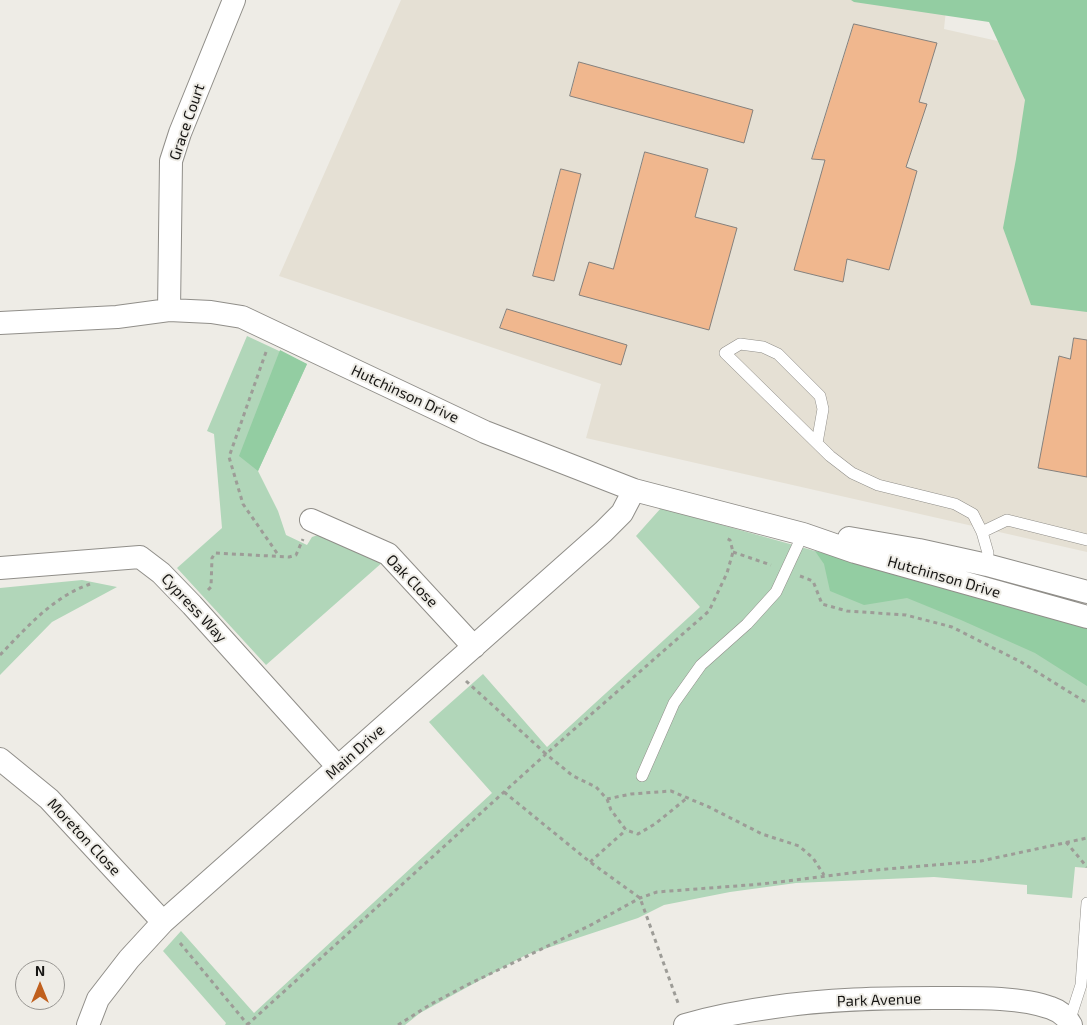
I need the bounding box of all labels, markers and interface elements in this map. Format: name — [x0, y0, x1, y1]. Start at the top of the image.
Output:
street label: Grace Court — [166, 81, 208, 163]
street label: Hutchinson Drive — [348, 361, 462, 427]
street label: Oak Close — [382, 551, 442, 611]
street label: Hutchinson Drive — [885, 552, 1003, 602]
street label: Cypress Way — [158, 570, 230, 646]
street label: Main Drive — [322, 721, 388, 783]
street label: Moreton Close — [44, 795, 124, 879]
north arrow — [15, 960, 65, 1010]
text: N — [35, 962, 45, 979]
street label: Park Avenue — [837, 990, 921, 1010]

